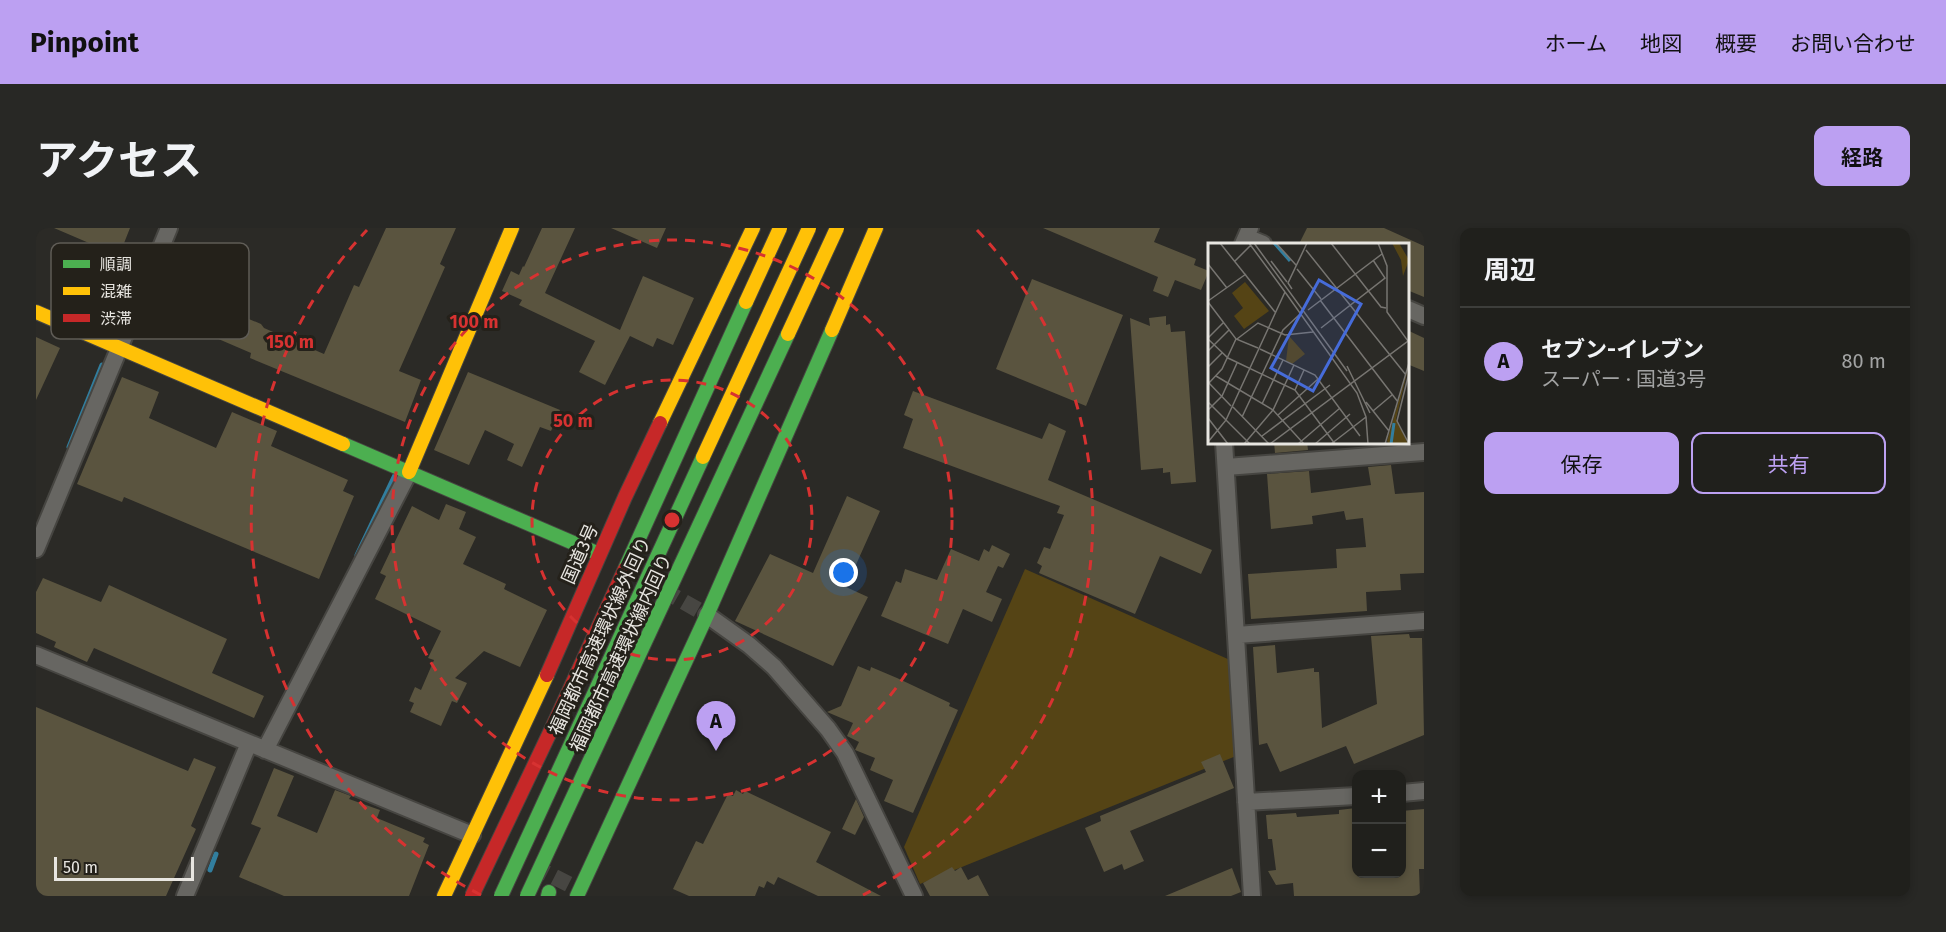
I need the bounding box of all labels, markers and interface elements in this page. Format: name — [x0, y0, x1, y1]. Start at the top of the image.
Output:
text: Pinpoint — [30, 26, 139, 59]
text: ホーム — [1545, 31, 1607, 57]
text: 地図 — [1640, 31, 1682, 57]
text: 概要 — [1715, 31, 1757, 57]
text: お問い合わせ — [1790, 31, 1916, 57]
button: 経路 — [1814, 126, 1910, 186]
text: アクセス — [36, 136, 202, 186]
legend — [51, 243, 249, 339]
inset map — [1208, 243, 1409, 444]
text: 順調 — [100, 255, 132, 274]
text: 周辺 — [1484, 255, 1536, 286]
text: 混雑 — [100, 282, 132, 301]
text: 渋滞 — [100, 309, 132, 328]
text: 100 m — [450, 311, 498, 333]
text: 150 m — [266, 331, 314, 353]
text: セブン-イレブン — [1541, 336, 1704, 363]
text: A — [1498, 349, 1509, 373]
text: 80 m — [1841, 349, 1886, 373]
text: スーパー · 国道3号 — [1541, 367, 1706, 391]
text: 50 m — [553, 410, 593, 432]
button: 保存 — [1484, 432, 1679, 494]
button: 共有 — [1691, 432, 1886, 494]
centre of rings — [662, 510, 682, 530]
street label: 国道3号 — [557, 521, 603, 587]
street label: 福岡都市高速環状線外回り — [544, 533, 656, 739]
street label: 福岡都市高速環状線内回り — [565, 550, 677, 756]
your location — [829, 558, 858, 587]
pin: A — [696, 702, 736, 751]
map controls — [1352, 770, 1406, 878]
button: + — [1352, 770, 1406, 824]
button: − — [1352, 824, 1406, 878]
scale bar — [54, 854, 194, 882]
text: 50 m — [63, 858, 98, 877]

